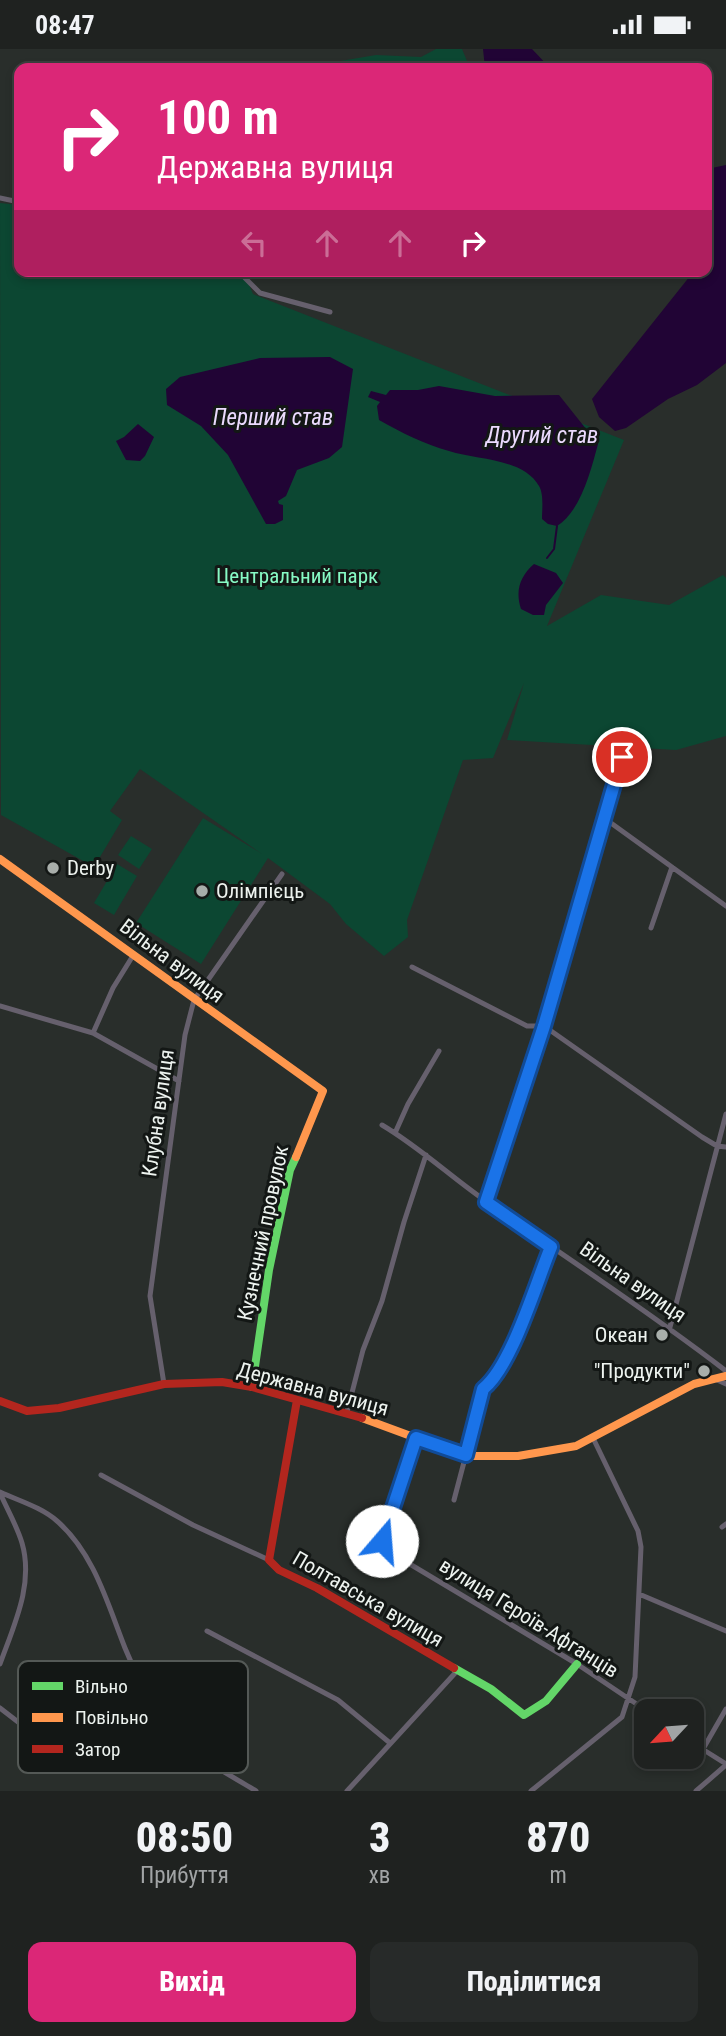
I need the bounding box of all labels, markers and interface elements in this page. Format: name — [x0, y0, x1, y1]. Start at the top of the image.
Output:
text: 08:47 — [35, 10, 95, 40]
text: 100 m — [157, 89, 279, 146]
icon: right — [42, 91, 133, 182]
text: Державна вулиця — [157, 148, 394, 186]
icon: left — [235, 224, 273, 262]
icon: ahead — [308, 224, 346, 262]
icon: ahead — [381, 224, 419, 262]
icon: right — [454, 224, 492, 262]
water label: Перший став — [213, 404, 333, 431]
water label: Другий став — [484, 422, 598, 449]
park label: Центральний парк — [216, 564, 378, 588]
pin — [592, 727, 652, 787]
icon: arrive — [603, 738, 641, 776]
place label: Derby — [67, 856, 114, 880]
marker: Derby — [45, 860, 61, 876]
place label: Олімпієць — [216, 879, 304, 903]
marker: Олімпієць — [194, 883, 210, 899]
street label: Вільна вулиця — [115, 914, 229, 1008]
street label: Клубна вулиця — [137, 1048, 179, 1178]
street label: Кузнечний провулок — [233, 1143, 293, 1323]
street label: Вільна вулиця — [575, 1237, 691, 1327]
place label: Океан — [595, 1323, 648, 1347]
marker: Океан — [654, 1327, 670, 1343]
street label: Державна вулиця — [235, 1357, 391, 1421]
place label: "Продукти" — [594, 1359, 690, 1383]
marker: "Продукти" — [696, 1363, 712, 1379]
position arrow — [345, 1504, 419, 1578]
street label: Полтавська вулиця — [289, 1546, 447, 1652]
street label: вулиця Героїв-Афганців — [435, 1553, 623, 1683]
legend — [18, 1661, 248, 1773]
text: Вільно — [75, 1675, 128, 1698]
north arrow — [634, 1699, 704, 1769]
map controls — [634, 1699, 704, 1769]
text: Повільно — [75, 1706, 148, 1729]
text: Затор — [75, 1738, 120, 1761]
text: 08:50 — [136, 1813, 233, 1862]
text: 3 — [369, 1813, 390, 1862]
text: 870 — [526, 1813, 590, 1862]
text: Прибуття — [140, 1862, 229, 1889]
text: хв — [369, 1862, 390, 1889]
text: m — [550, 1862, 567, 1889]
button: Вихід — [28, 1942, 356, 2022]
button: Поділитися — [370, 1942, 698, 2022]

